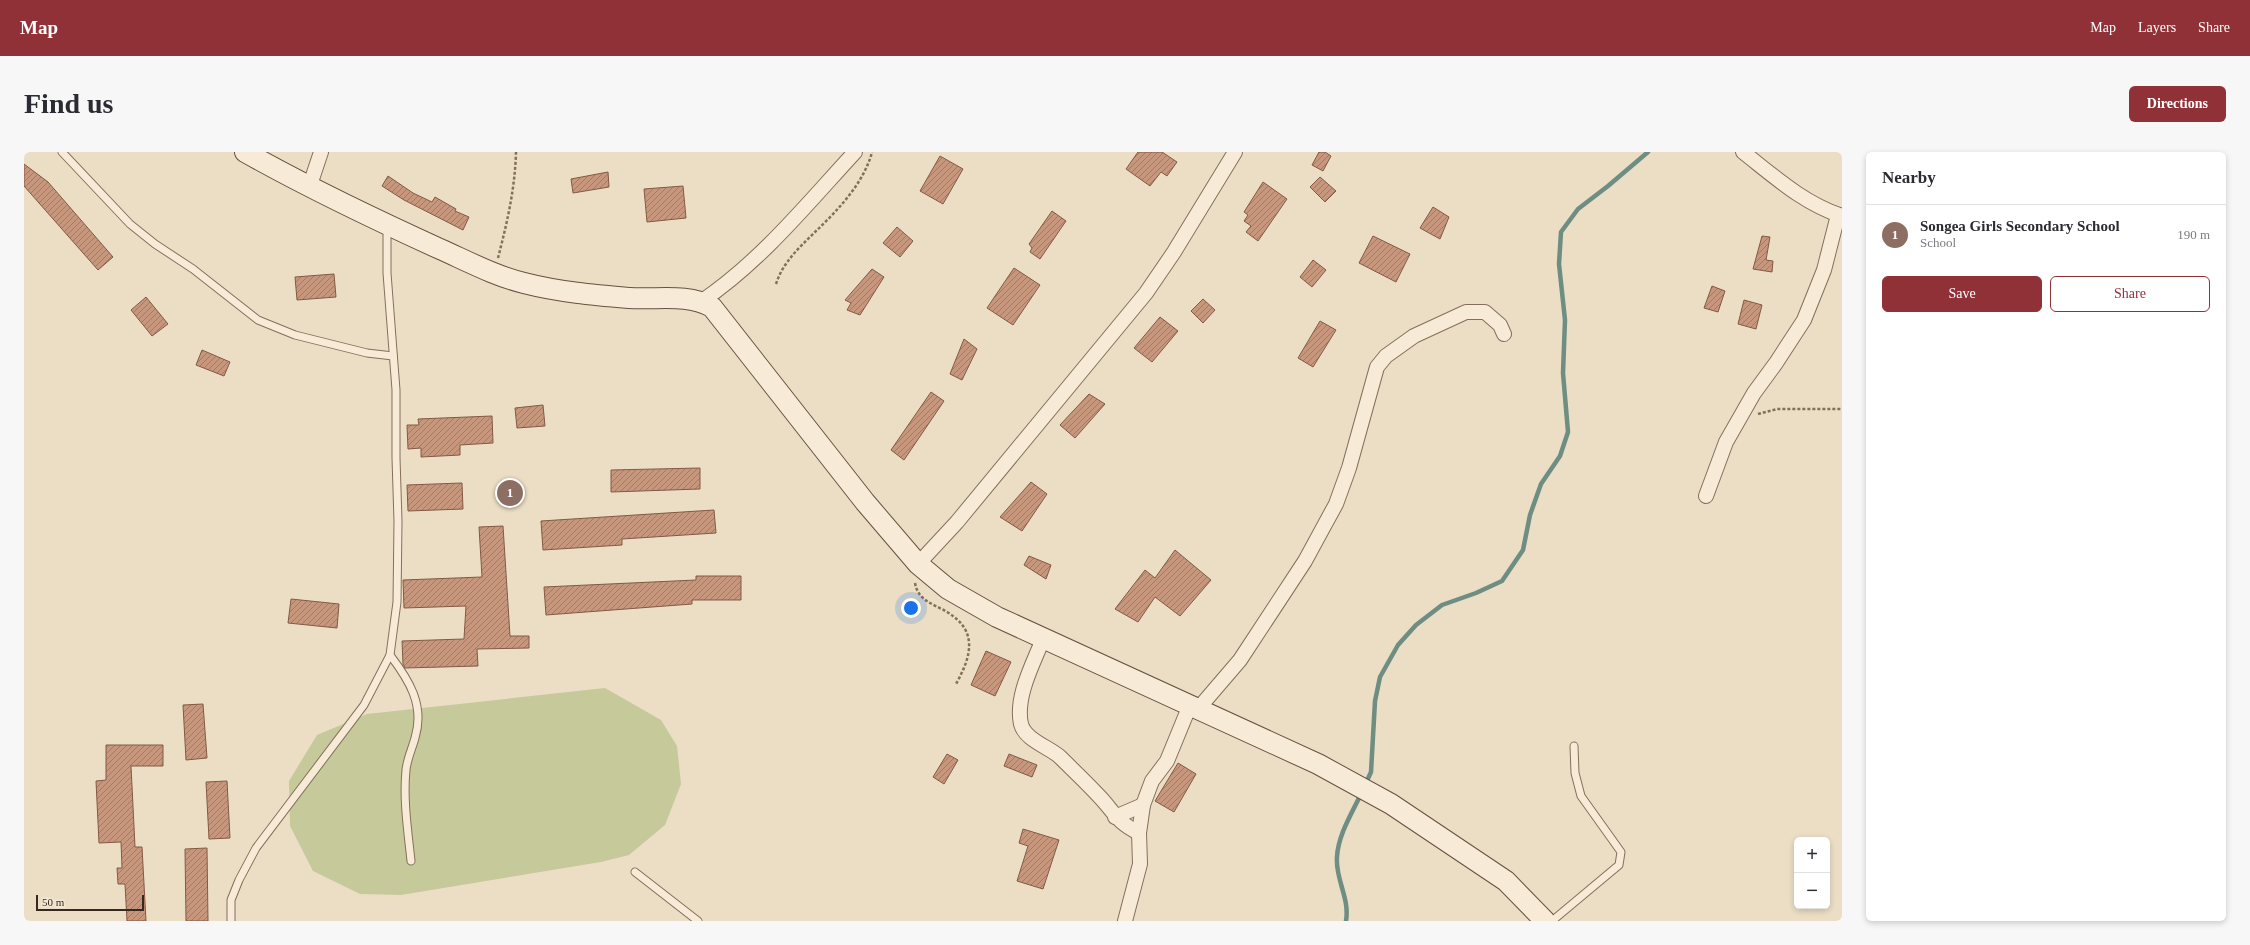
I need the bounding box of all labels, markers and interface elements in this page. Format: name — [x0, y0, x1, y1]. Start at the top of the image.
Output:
text: Map — [20, 17, 58, 38]
text: Map — [2090, 20, 2116, 35]
text: Layers — [2138, 20, 2176, 35]
text: Share — [2198, 20, 2230, 35]
button: Directions — [2129, 86, 2226, 122]
text: Find us — [24, 88, 114, 119]
text: Nearby — [1882, 168, 1936, 187]
text: Songea Girls Secondary School — [1920, 218, 2120, 234]
text: 1 — [1892, 227, 1898, 242]
text: 190 m — [2177, 227, 2210, 242]
text: School — [1920, 235, 1956, 250]
button: Save — [1882, 276, 2042, 312]
button: Share — [2050, 276, 2210, 312]
pin: 1 — [497, 478, 523, 508]
your location — [901, 598, 921, 618]
map controls — [1794, 837, 1830, 909]
button: + — [1794, 837, 1830, 873]
button: − — [1794, 873, 1830, 909]
scale bar — [36, 893, 144, 912]
text: 50 m — [42, 896, 64, 908]

